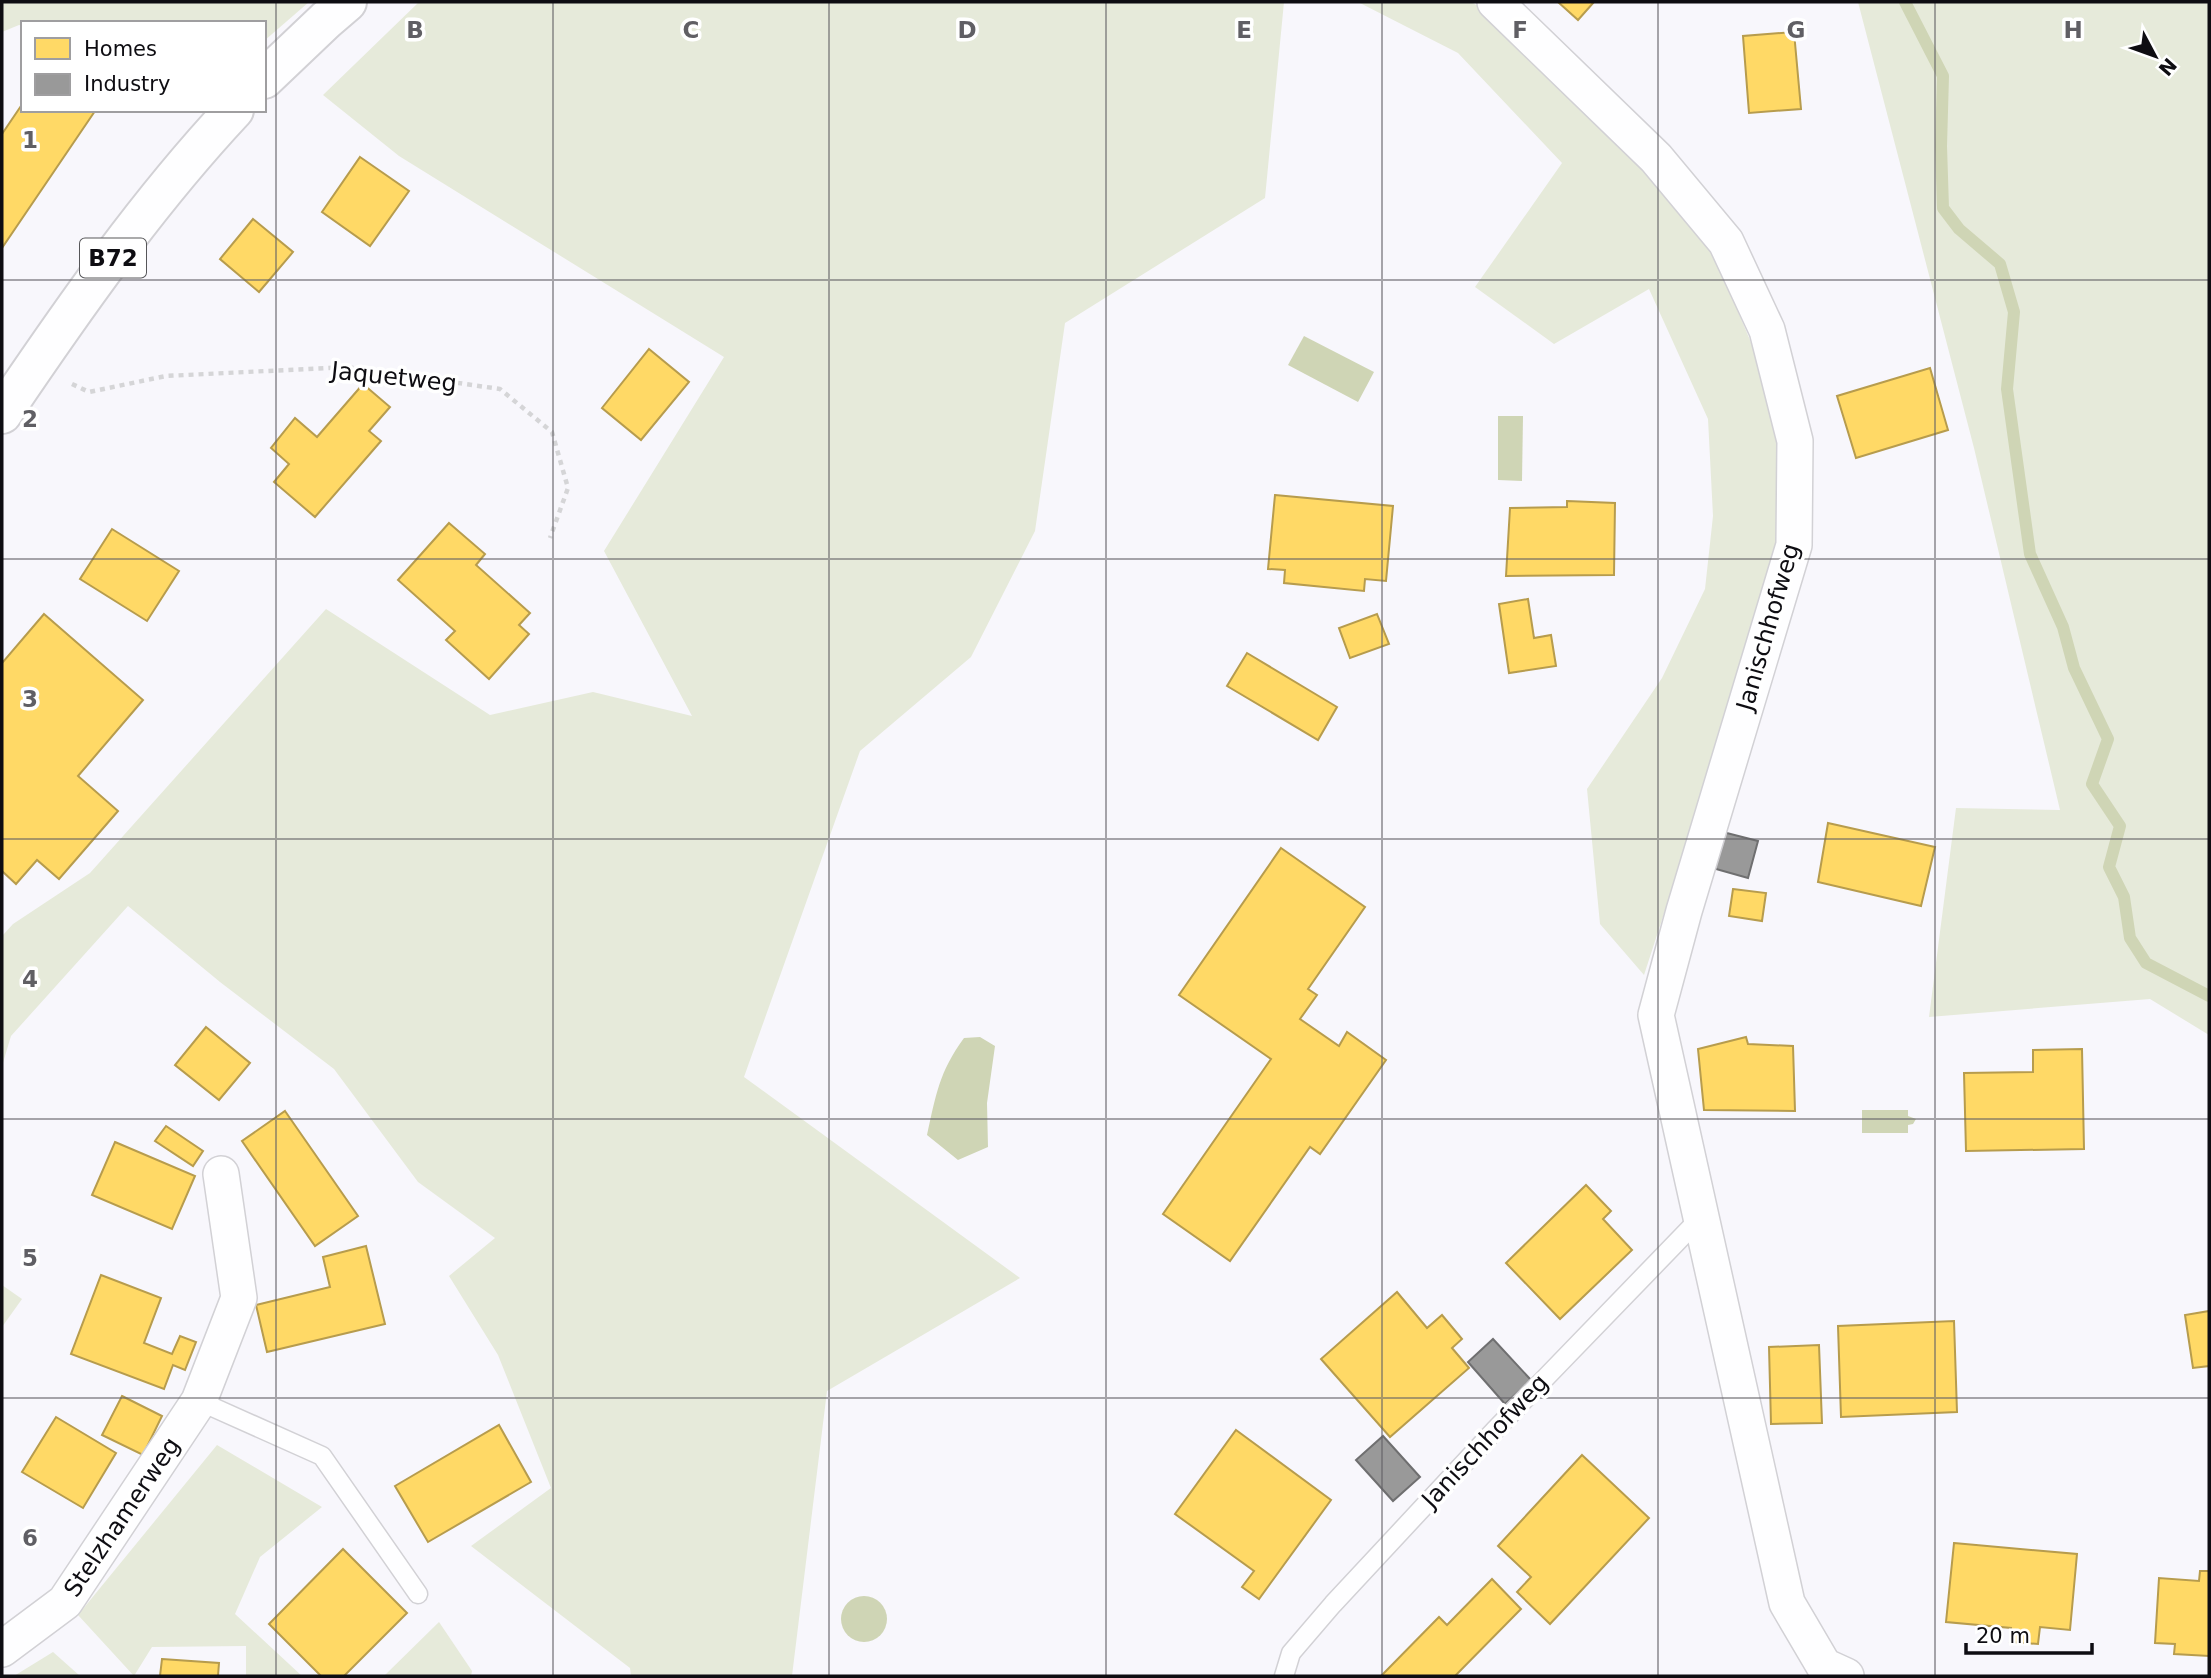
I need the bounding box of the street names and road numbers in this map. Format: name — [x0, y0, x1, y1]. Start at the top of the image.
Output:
road number: B72 — [80, 238, 146, 278]
street label: Jaquetweg — [328, 356, 458, 398]
street label: Janischhofweg — [1730, 540, 1805, 716]
street label: Janischhofweg — [1415, 1369, 1554, 1515]
street label: Stelzhamerweg — [58, 1432, 186, 1602]

